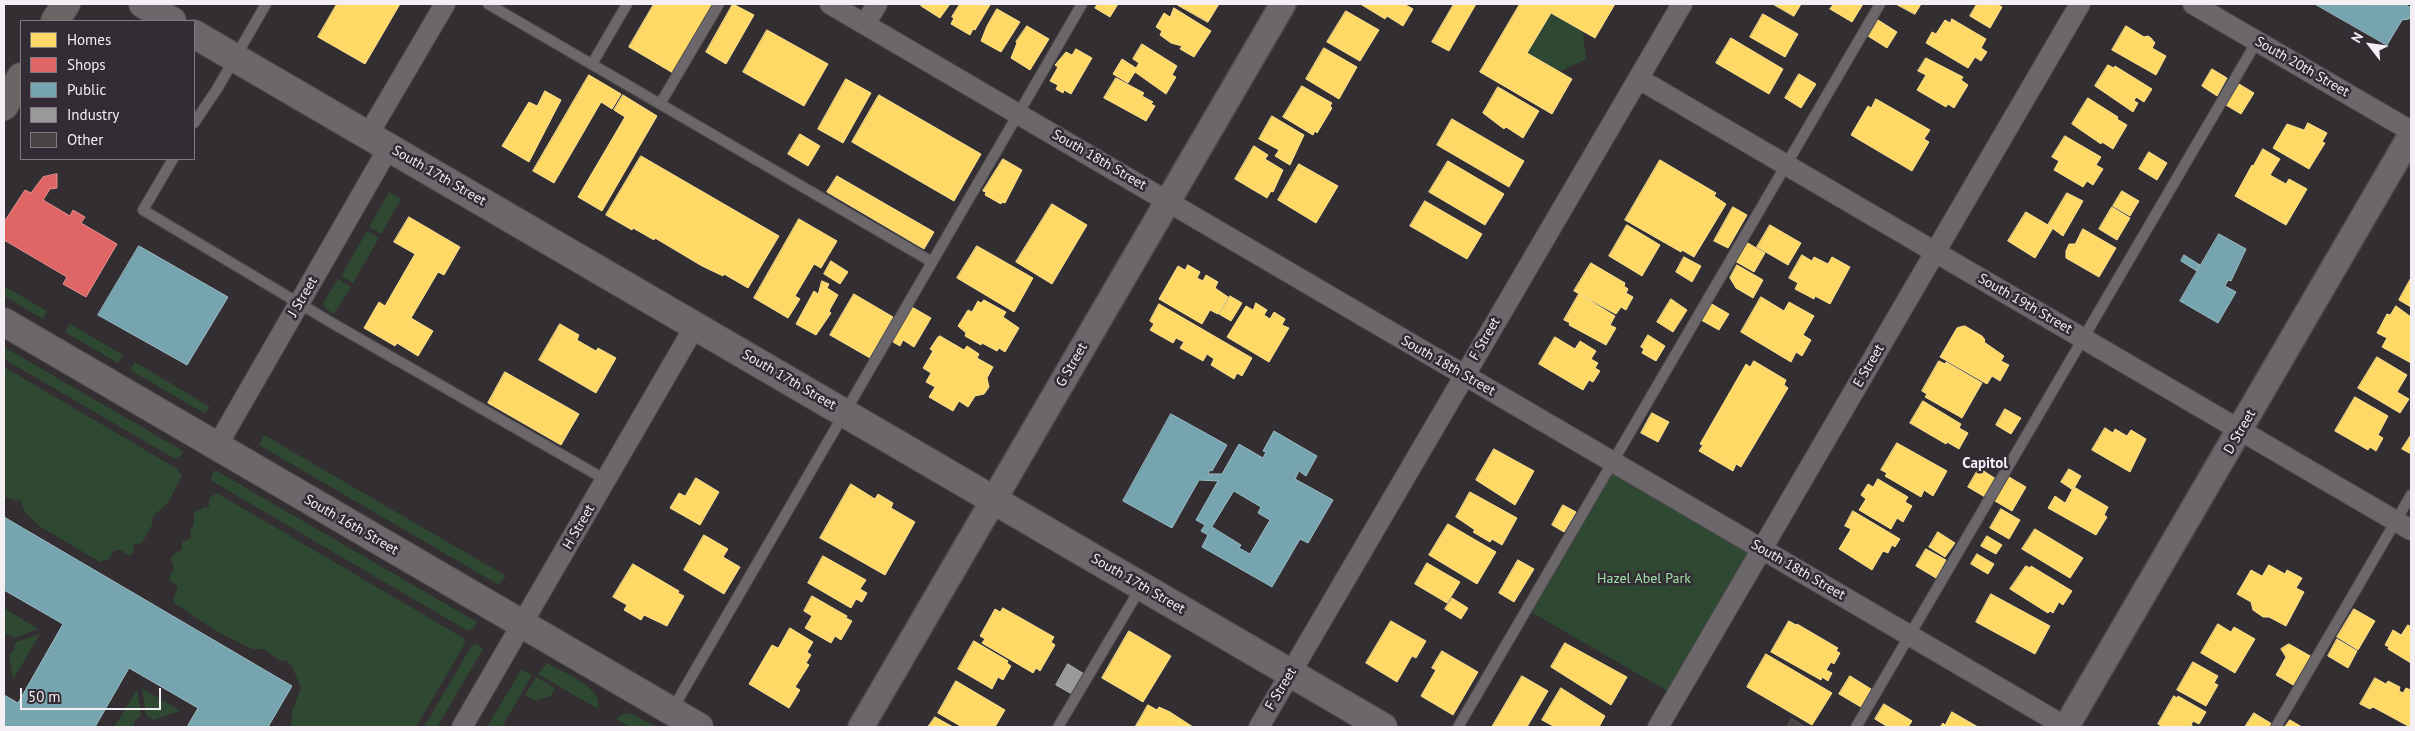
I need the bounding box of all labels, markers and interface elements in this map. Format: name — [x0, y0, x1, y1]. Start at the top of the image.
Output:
legend — [20, 20, 195, 160]
north arrow — [2345, 20, 2395, 70]
text: N — [2347, 29, 2367, 46]
text: Homes — [67, 30, 111, 49]
street label: South 20th Street — [2252, 33, 2352, 101]
text: Shops — [67, 55, 106, 74]
text: Public — [67, 80, 106, 99]
text: Industry — [67, 105, 119, 124]
street label: South 18th Street — [1049, 126, 1149, 194]
text: Other — [67, 130, 103, 149]
street label: South 17th Street — [389, 142, 489, 210]
street label: South 19th Street — [1975, 270, 2075, 338]
street label: J Street — [285, 274, 321, 320]
street label: F Street — [1466, 315, 1504, 363]
street label: South 18th Street — [1398, 332, 1498, 400]
street label: G Street — [1053, 340, 1091, 390]
street label: E Street — [1850, 341, 1888, 391]
street label: South 17th Street — [739, 346, 839, 414]
street label: D Street — [2221, 407, 2259, 457]
district label: Capitol — [1962, 455, 2008, 473]
street label: South 16th Street — [301, 491, 401, 559]
street label: H Street — [559, 502, 599, 552]
street label: South 18th Street — [1748, 536, 1848, 604]
street label: South 17th Street — [1088, 550, 1188, 618]
park label: Hazel Abel Park — [1597, 571, 1691, 587]
street label: F Street — [1262, 665, 1300, 713]
scale bar — [22, 678, 164, 710]
text: 50 m — [28, 687, 61, 706]

